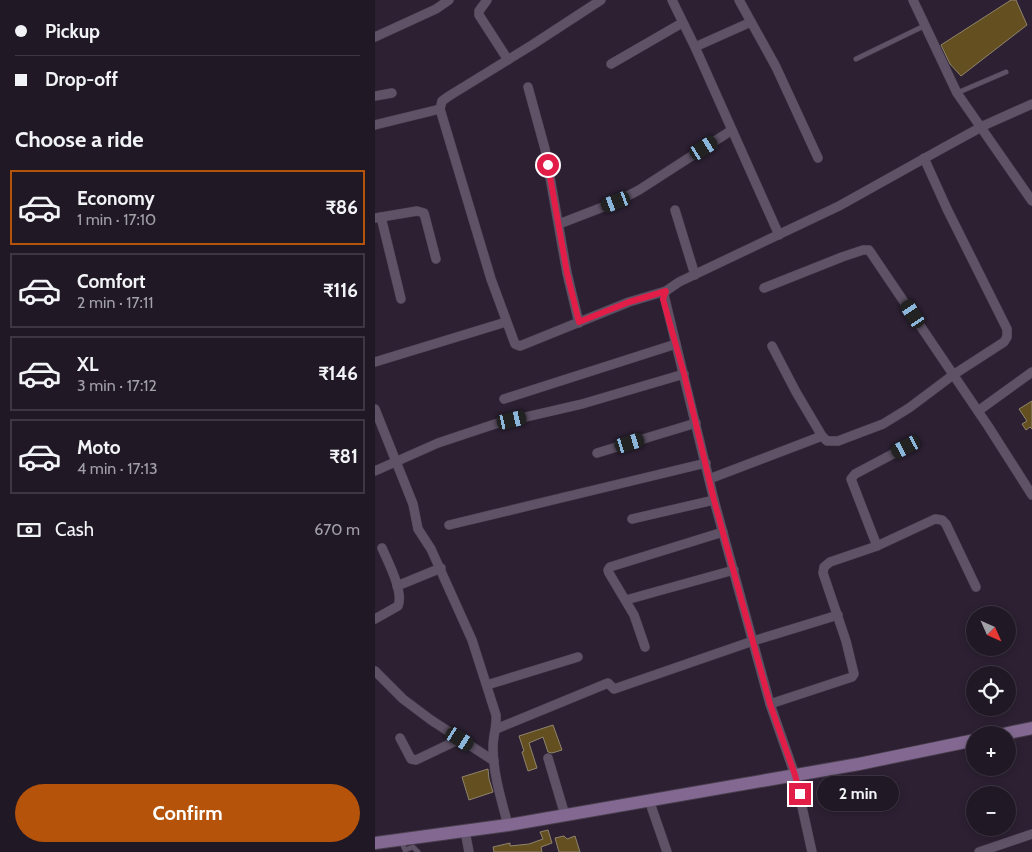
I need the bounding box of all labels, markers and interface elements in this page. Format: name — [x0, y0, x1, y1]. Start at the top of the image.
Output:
text: Pickup — [45, 20, 100, 43]
text: Drop-off — [45, 68, 118, 91]
text: Choose a ride — [15, 126, 144, 153]
car — [687, 134, 720, 162]
route start — [537, 154, 559, 176]
icon: car — [17, 185, 62, 230]
text: Economy — [77, 187, 155, 210]
car — [599, 190, 632, 214]
text: ₹86 — [325, 196, 358, 219]
text: 1 min · 17:10 — [77, 210, 156, 229]
icon: car — [17, 268, 62, 313]
text: Comfort — [77, 270, 146, 293]
text: ₹116 — [323, 279, 358, 302]
text: 2 min · 17:11 — [77, 293, 153, 312]
car — [898, 297, 927, 331]
icon: car — [17, 351, 62, 396]
text: XL — [77, 353, 98, 376]
text: ₹146 — [318, 362, 358, 385]
text: 3 min · 17:12 — [77, 376, 157, 395]
car — [495, 409, 528, 431]
car — [613, 431, 646, 455]
icon: car — [17, 434, 62, 479]
car — [889, 434, 922, 460]
text: Moto — [77, 436, 121, 459]
text: ₹81 — [329, 445, 358, 468]
text: 4 min · 17:13 — [77, 459, 158, 478]
icon: cash — [15, 516, 43, 544]
text: Cash — [55, 518, 94, 541]
text: 670 m — [314, 520, 360, 539]
north arrow — [966, 606, 1016, 656]
map controls — [966, 606, 1016, 836]
button: locate — [966, 666, 1016, 716]
car — [443, 725, 476, 753]
button: + — [966, 726, 1016, 776]
callout: 2 min — [817, 776, 900, 812]
route end — [789, 783, 811, 805]
button: Confirm — [15, 784, 360, 842]
text: 2 min — [839, 784, 877, 803]
button: − — [966, 786, 1016, 836]

